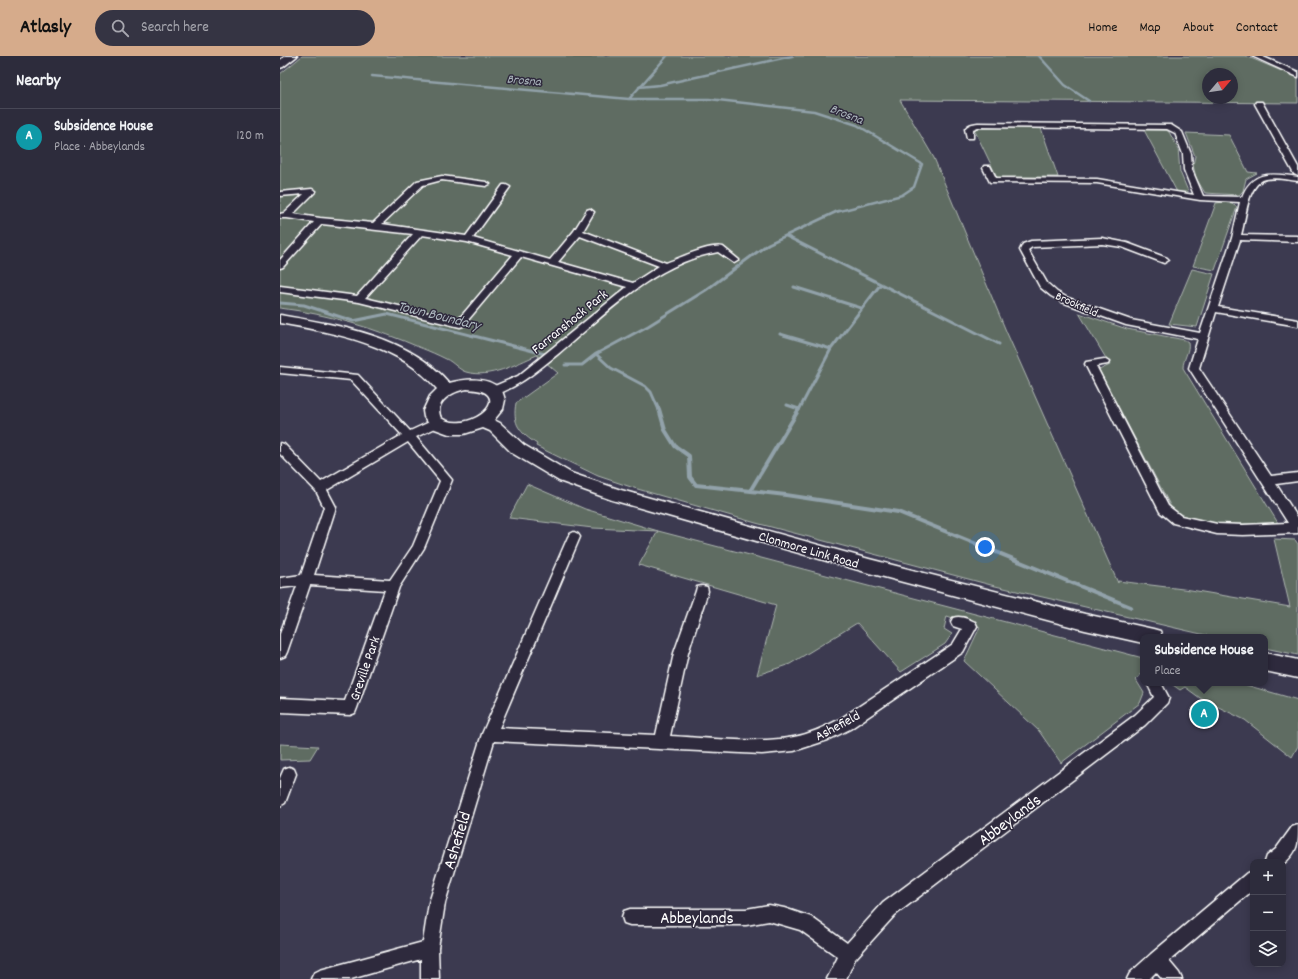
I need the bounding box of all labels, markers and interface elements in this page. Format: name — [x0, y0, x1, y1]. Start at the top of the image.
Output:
search box — [95, 10, 375, 46]
text: Atlasly — [20, 15, 71, 42]
icon: search — [109, 17, 131, 39]
text: Search here — [141, 17, 209, 39]
text: Home — [1088, 18, 1117, 38]
text: Map — [1139, 18, 1161, 38]
text: About — [1183, 18, 1214, 38]
text: Contact — [1236, 18, 1278, 38]
north arrow — [1202, 68, 1238, 104]
text: Nearby — [16, 70, 60, 94]
water label: Brosna — [506, 71, 543, 93]
water label: Brosna — [827, 100, 866, 131]
text: Subsidence House — [54, 116, 153, 138]
text: A — [25, 127, 33, 146]
text: 120 m — [236, 127, 264, 146]
text: Place · Abbeylands — [54, 138, 145, 157]
street label: Farranshock Park — [528, 285, 613, 360]
street label: Brookfield — [1052, 288, 1100, 322]
water label: Town Boundary — [395, 296, 484, 338]
street label: Clonmore Link Road — [756, 527, 861, 575]
your location — [975, 537, 995, 557]
street label: Greville Park — [346, 634, 386, 703]
popup — [1140, 634, 1268, 686]
text: Subsidence House — [1154, 640, 1254, 662]
text: Place — [1154, 662, 1181, 681]
pin: A — [1191, 699, 1217, 729]
street label: Ashefield — [812, 707, 864, 747]
street label: Abbeylands — [974, 790, 1047, 853]
street label: Ashefield — [439, 809, 479, 873]
map controls — [1250, 859, 1286, 967]
button: + — [1250, 859, 1286, 895]
button: − — [1250, 895, 1286, 931]
street label: Abbeylands — [660, 908, 734, 932]
button: layers — [1250, 931, 1286, 967]

